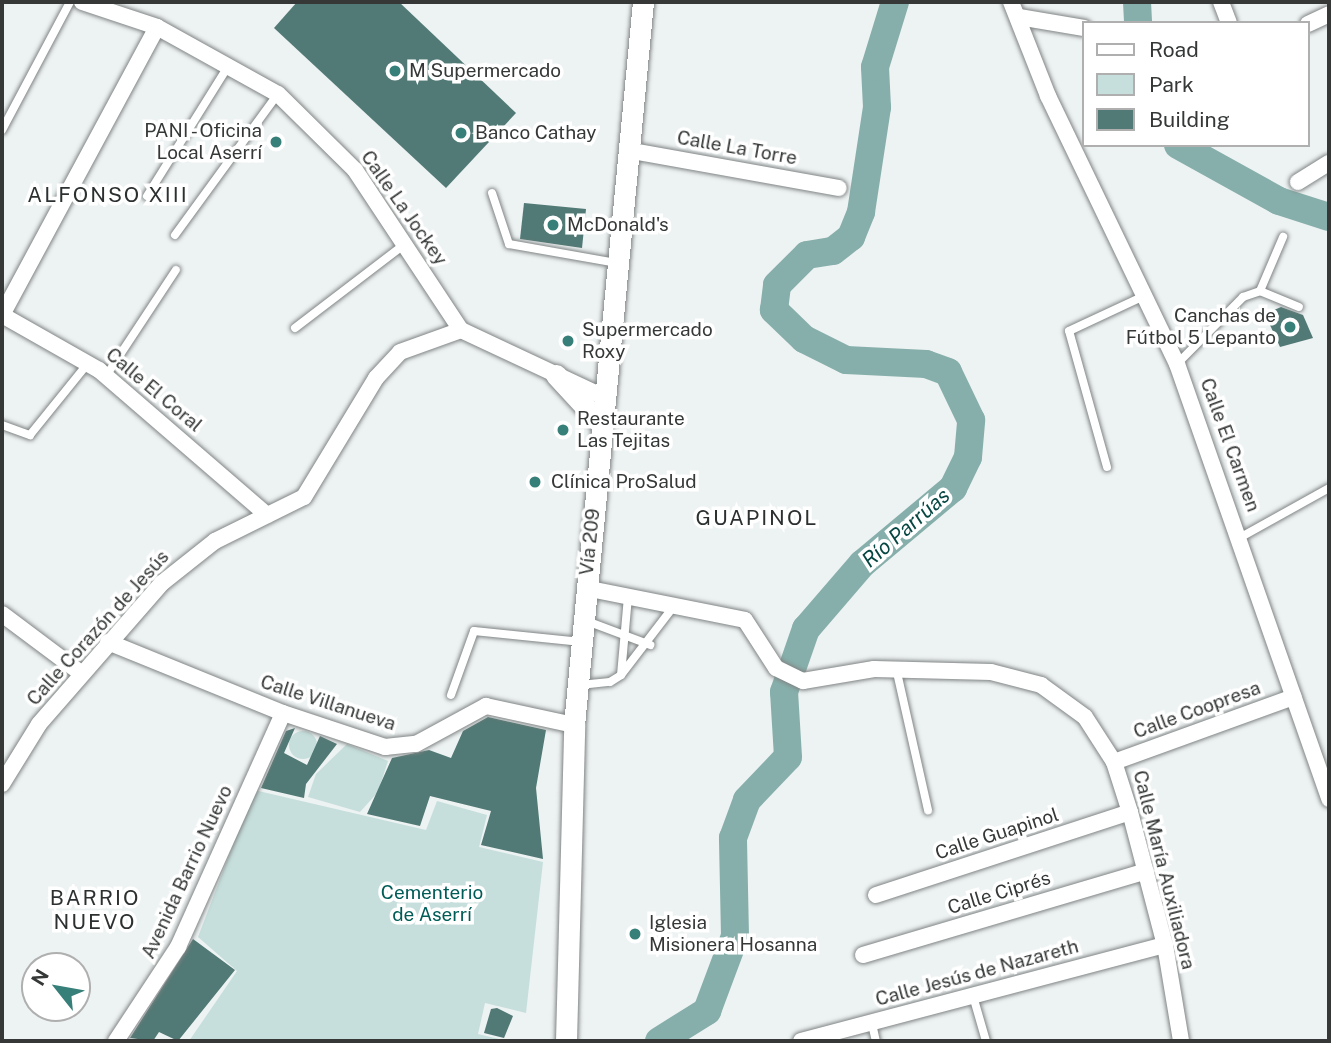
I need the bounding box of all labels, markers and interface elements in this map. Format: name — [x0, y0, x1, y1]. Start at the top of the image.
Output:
legend — [1082, 21, 1310, 147]
text: Road — [1149, 37, 1199, 62]
place label: M Supermercado — [409, 60, 561, 82]
marker: M Supermercado — [387, 63, 403, 79]
text: Park — [1149, 72, 1194, 97]
text: Building — [1149, 107, 1230, 132]
place label: PANI - Oficina Local Aserrí — [139, 120, 262, 164]
place label: Banco Cathay — [475, 122, 597, 144]
marker: Banco Cathay — [453, 125, 469, 141]
street label: Calle La Torre — [675, 126, 799, 170]
marker: PANI - Oficina Local Aserrí — [268, 134, 284, 150]
street label: Calle La Jockey — [356, 146, 452, 270]
district label: ALFONSO XIII — [29, 182, 187, 208]
place label: McDonald's — [567, 214, 669, 236]
marker: McDonald's — [545, 217, 561, 233]
place label: Canchas de Fútbol 5 Lepanto — [1126, 305, 1276, 349]
place label: Supermercado Roxy — [582, 319, 713, 363]
marker: Canchas de Fútbol 5 Lepanto — [1282, 319, 1298, 335]
marker: Supermercado Roxy — [560, 333, 576, 349]
street label: Calle El Coral — [101, 343, 207, 437]
street label: Calle El Carmen — [1195, 375, 1265, 515]
place label: Restaurante Las Tejitas — [577, 408, 685, 452]
marker: Restaurante Las Tejitas — [555, 422, 571, 438]
place label: Clínica ProSalud — [551, 471, 697, 493]
marker: Clínica ProSalud — [525, 472, 545, 492]
water label: Río Parrúas — [857, 483, 955, 573]
district label: GUAPINOL — [697, 505, 817, 531]
street label: Vía 209 — [575, 507, 605, 577]
street label: Calle Corazón de Jesús — [22, 546, 174, 710]
street label: Calle Villanueva — [257, 670, 399, 736]
street label: Calle Coopresa — [1130, 676, 1264, 744]
street label: Calle María Auxiliadora — [1128, 768, 1200, 972]
street label: Avenida Barrio Nuevo — [137, 782, 237, 962]
street label: Calle Guapinol — [932, 803, 1062, 865]
street label: Calle Ciprés — [945, 867, 1053, 919]
park label: Cementerio de Aserrí — [381, 882, 483, 926]
district label: BARRIO NUEVO — [50, 885, 140, 935]
place label: Iglesia Misionera Hosanna — [649, 912, 817, 956]
marker: Iglesia Misionera Hosanna — [627, 926, 643, 942]
street label: Calle Jesús de Nazareth — [873, 935, 1081, 1011]
north arrow — [21, 952, 91, 1022]
text: N — [26, 965, 53, 989]

